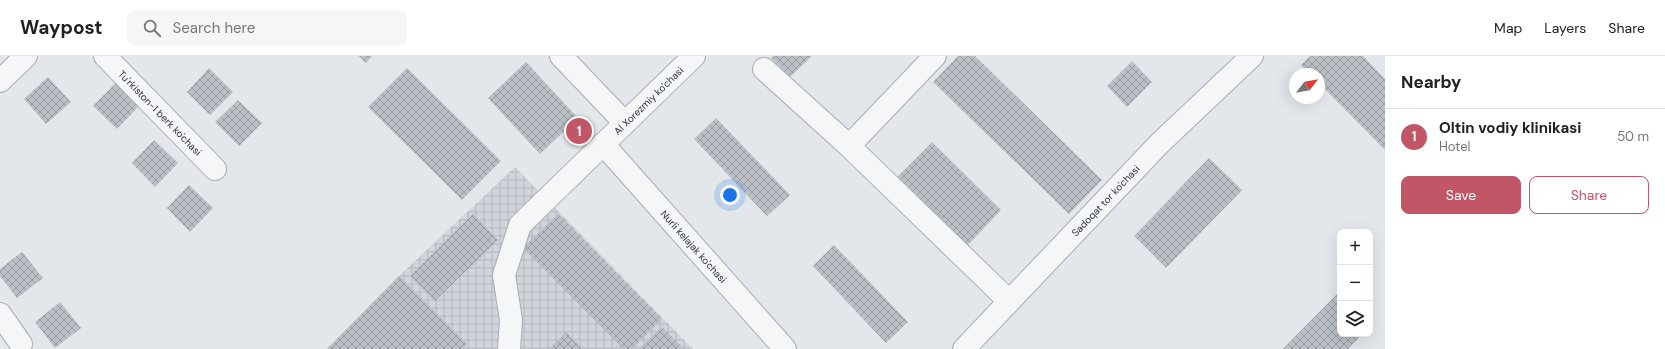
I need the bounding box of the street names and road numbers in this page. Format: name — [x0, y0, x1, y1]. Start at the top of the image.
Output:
street label: Al Xorezmiy ko'chasi — [611, 64, 686, 137]
street label: Tu'rkiston-1 berk ko'chasi — [116, 67, 205, 158]
street label: Sadoqat tor ko'chasi — [1068, 162, 1142, 239]
street label: Nurli kelajak ko'chasi — [658, 207, 730, 286]

